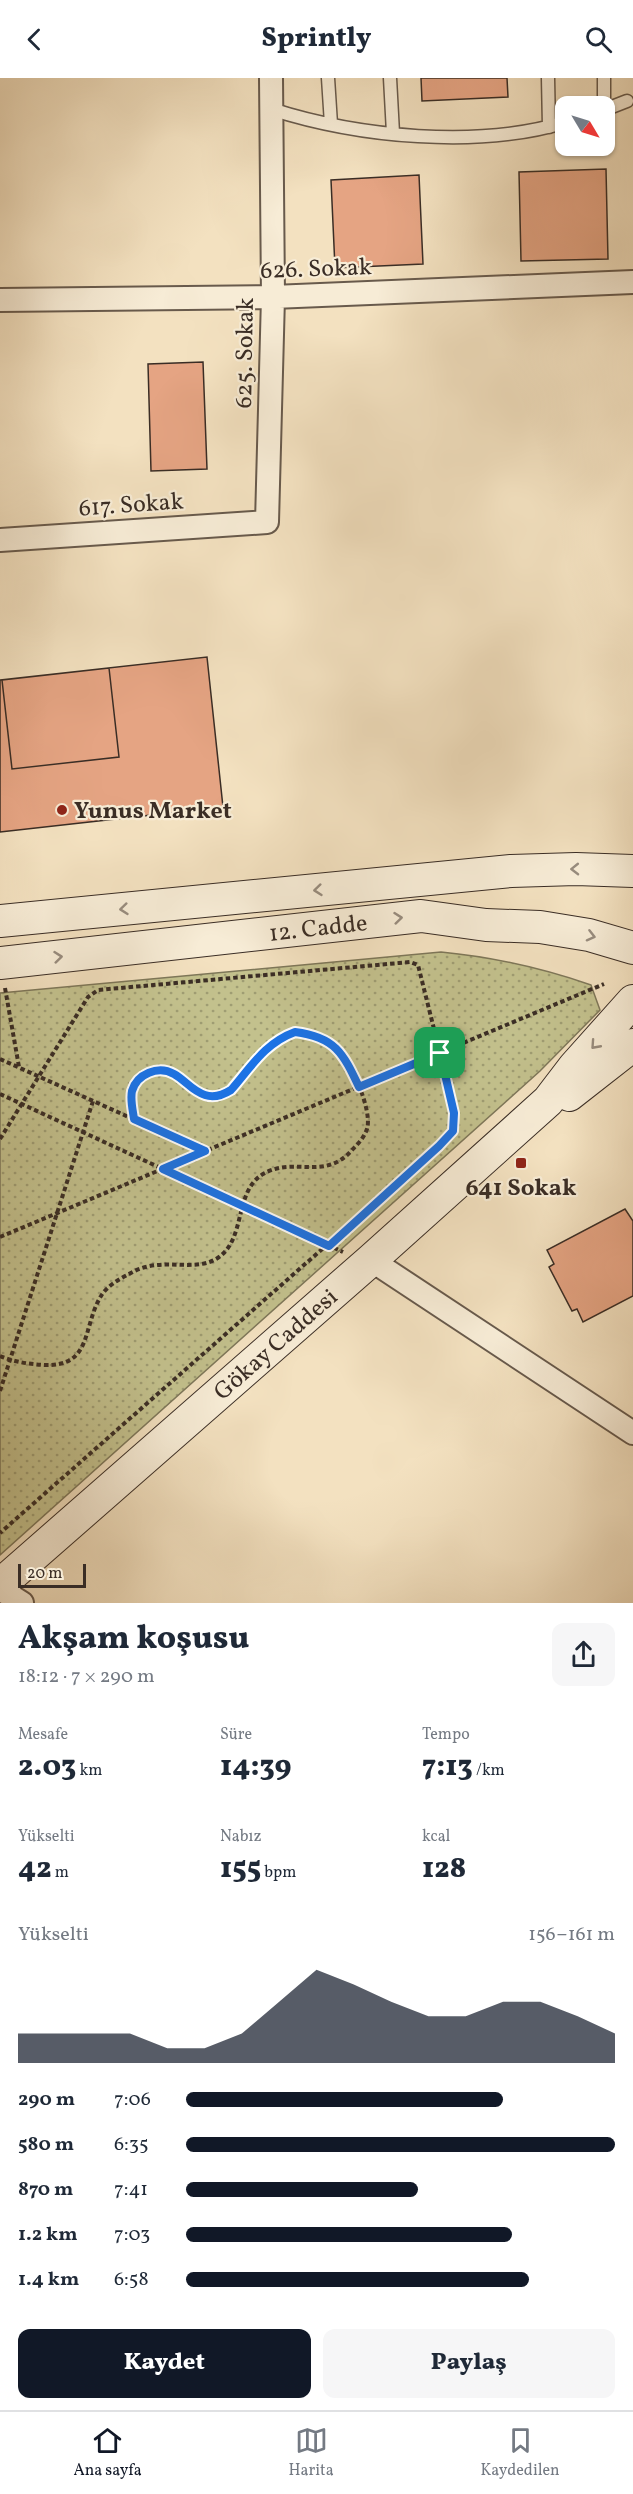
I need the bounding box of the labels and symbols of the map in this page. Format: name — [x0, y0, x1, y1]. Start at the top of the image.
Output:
north arrow — [555, 96, 615, 156]
street label: 626. Sokak — [260, 251, 372, 289]
street label: 625. Sokak — [228, 297, 264, 409]
street label: 617. Sokak — [78, 485, 185, 527]
place label: Yunus Market — [74, 795, 232, 829]
marker: Yunus Market — [55, 803, 69, 817]
one-way arrow — [570, 863, 579, 875]
one-way arrow — [313, 883, 322, 896]
one-way arrow — [119, 902, 128, 915]
street label: 12. Cadde — [267, 907, 369, 952]
one-way arrow — [393, 913, 403, 925]
one-way arrow — [586, 928, 596, 941]
one-way arrow — [54, 951, 63, 964]
pin — [414, 1027, 465, 1078]
one-way arrow — [591, 1038, 602, 1048]
marker: 641 Sokak — [514, 1156, 528, 1170]
place label: 641 Sokak — [465, 1172, 577, 1206]
street label: Gökay Caddesi — [207, 1281, 346, 1409]
scale bar — [18, 1561, 86, 1588]

